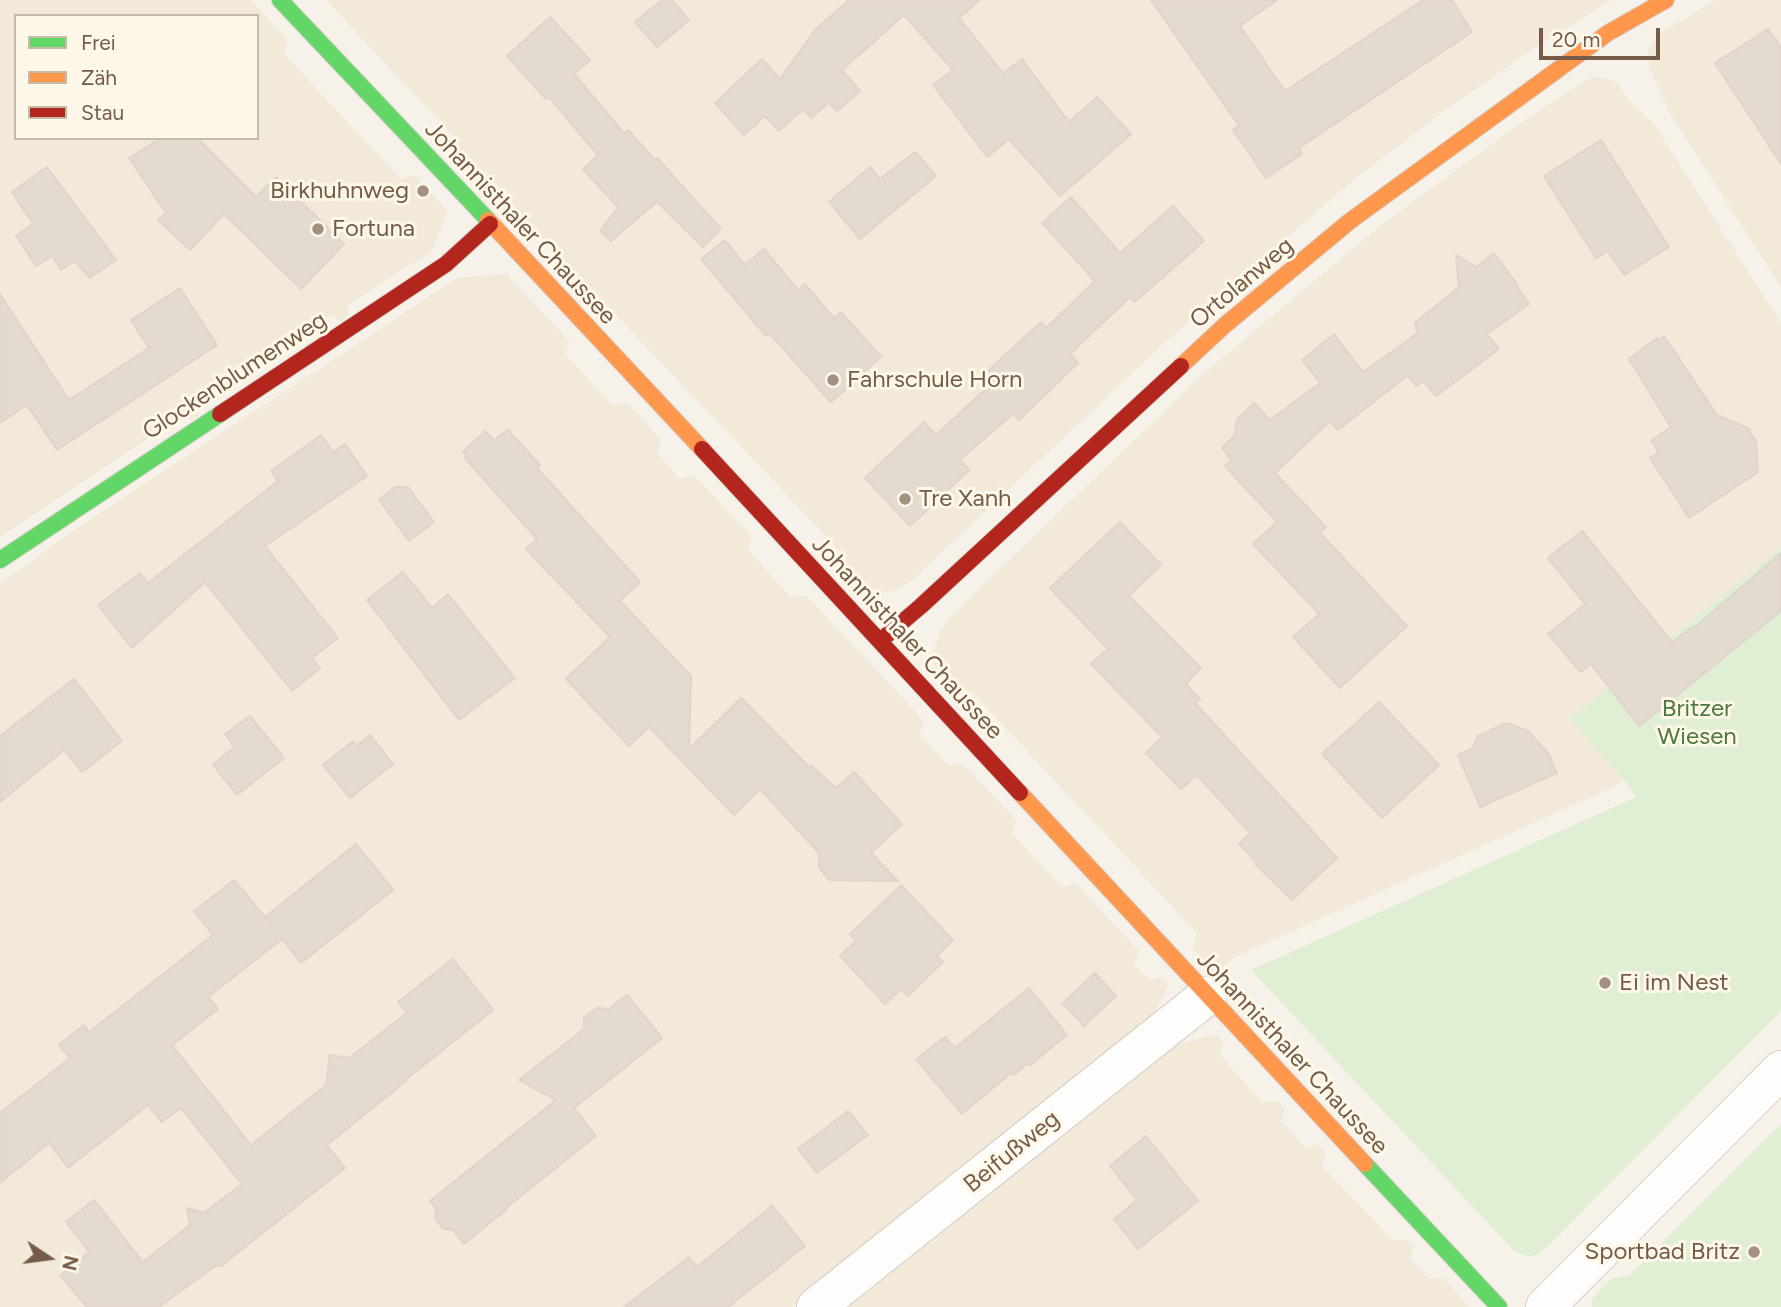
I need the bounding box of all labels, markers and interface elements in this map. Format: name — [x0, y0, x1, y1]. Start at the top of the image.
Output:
legend — [14, 14, 259, 140]
scale bar — [1543, 14, 1664, 58]
text: 20 m — [1552, 27, 1600, 52]
text: Frei — [81, 30, 116, 55]
text: Zäh — [81, 65, 117, 90]
text: Stau — [81, 100, 124, 125]
street label: Johannisthaler Chaussee — [418, 115, 622, 331]
place label: Birkhuhnweg — [270, 177, 409, 205]
marker: Birkhuhnweg — [415, 183, 431, 199]
place label: Fortuna — [332, 215, 415, 243]
marker: Fortuna — [310, 221, 326, 237]
street label: Ortolanweg — [1184, 231, 1300, 335]
street label: Glockenblumenweg — [138, 306, 332, 446]
place label: Fahrschule Horn — [847, 366, 1022, 394]
marker: Fahrschule Horn — [825, 372, 841, 388]
place label: Tre Xanh — [919, 485, 1011, 513]
marker: Tre Xanh — [897, 491, 913, 507]
street label: Johannisthaler Chaussee — [805, 530, 1009, 746]
park label: Britzer Wiesen — [1657, 695, 1737, 751]
street label: Johannisthaler Chaussee — [1190, 945, 1394, 1161]
place label: Ei im Nest — [1619, 969, 1729, 997]
marker: Ei im Nest — [1597, 975, 1613, 991]
street label: Beifußweg — [958, 1105, 1066, 1199]
north arrow — [14, 1223, 84, 1293]
place label: Sportbad Britz — [1584, 1238, 1740, 1266]
marker: Sportbad Britz — [1746, 1244, 1762, 1260]
text: N — [57, 1253, 83, 1273]

